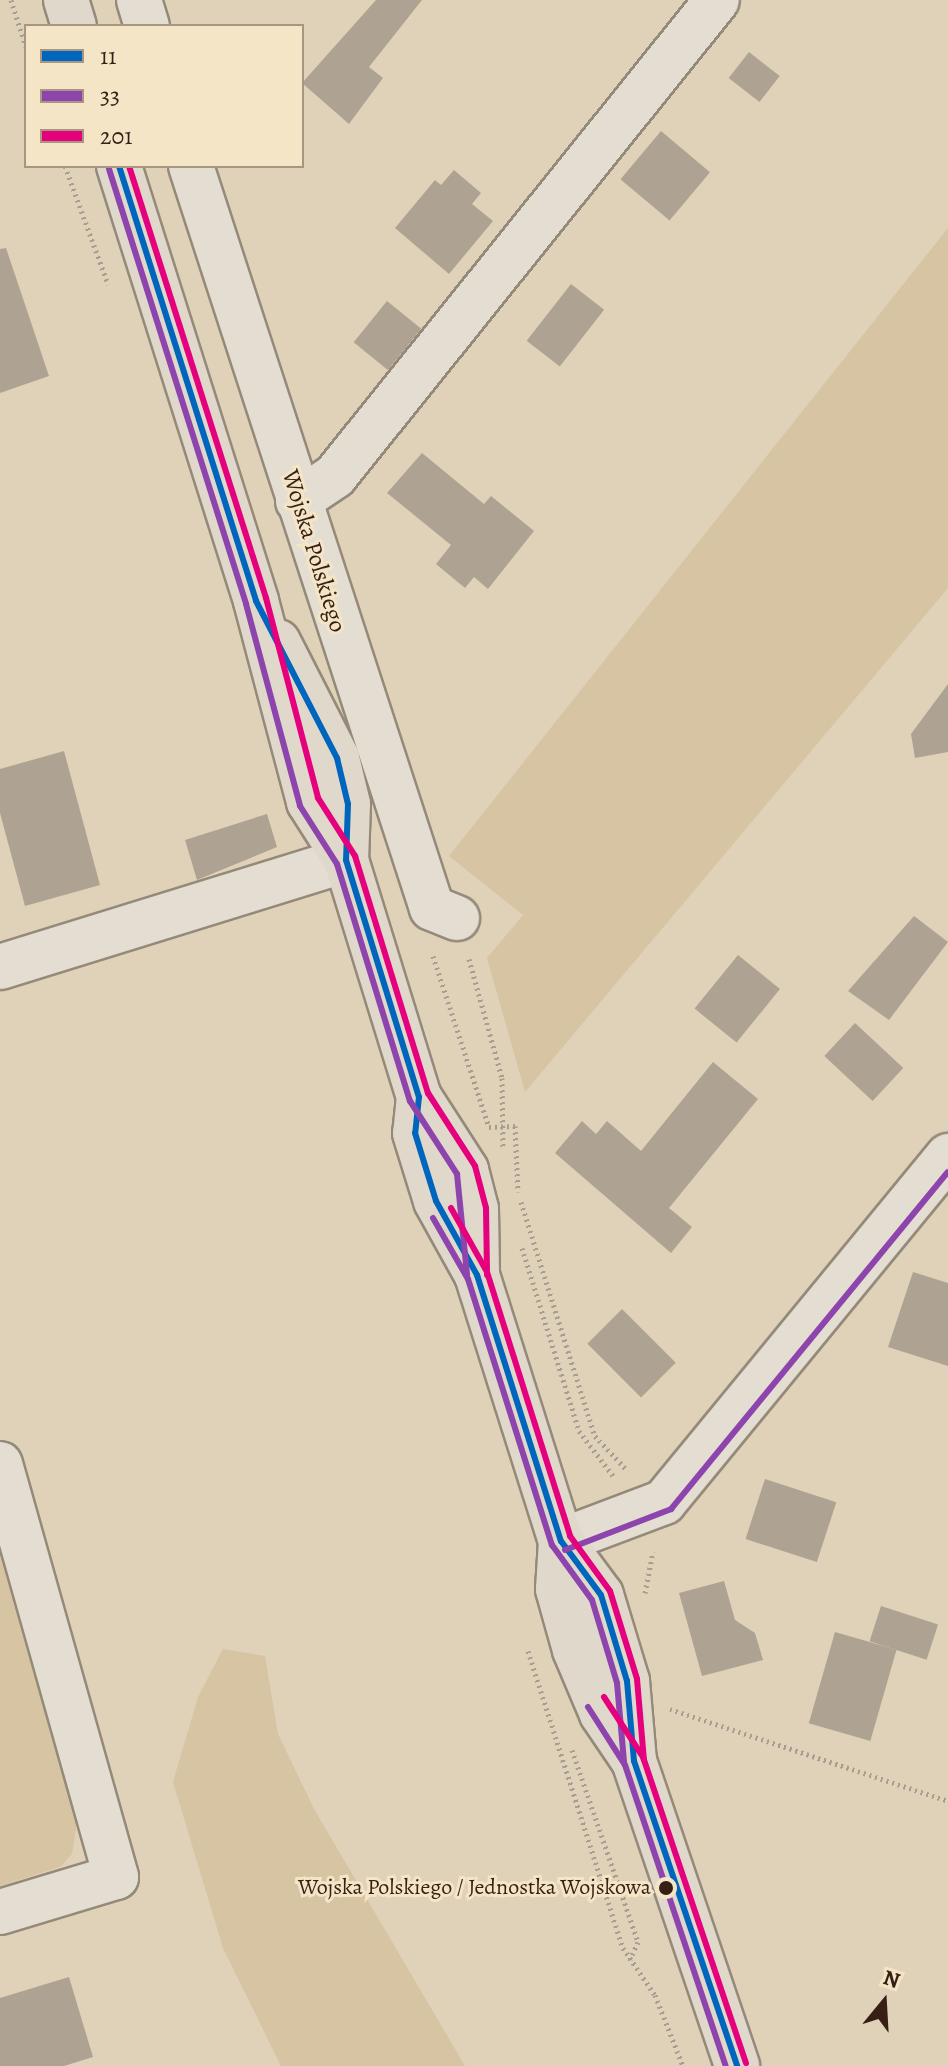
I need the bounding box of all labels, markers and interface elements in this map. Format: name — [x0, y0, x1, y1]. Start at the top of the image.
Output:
legend — [24, 24, 304, 168]
text: 11 — [100, 40, 116, 72]
text: 33 — [100, 80, 120, 112]
text: 201 — [100, 120, 132, 152]
street label: Wojska Polskiego — [276, 466, 352, 636]
place label: Wojska Polskiego / Jednostka Wojskowa — [298, 1875, 651, 1901]
marker: Wojska Polskiego / Jednostka Wojskowa — [658, 1880, 674, 1896]
north arrow — [844, 1962, 924, 2042]
text: N — [879, 1962, 904, 1996]

